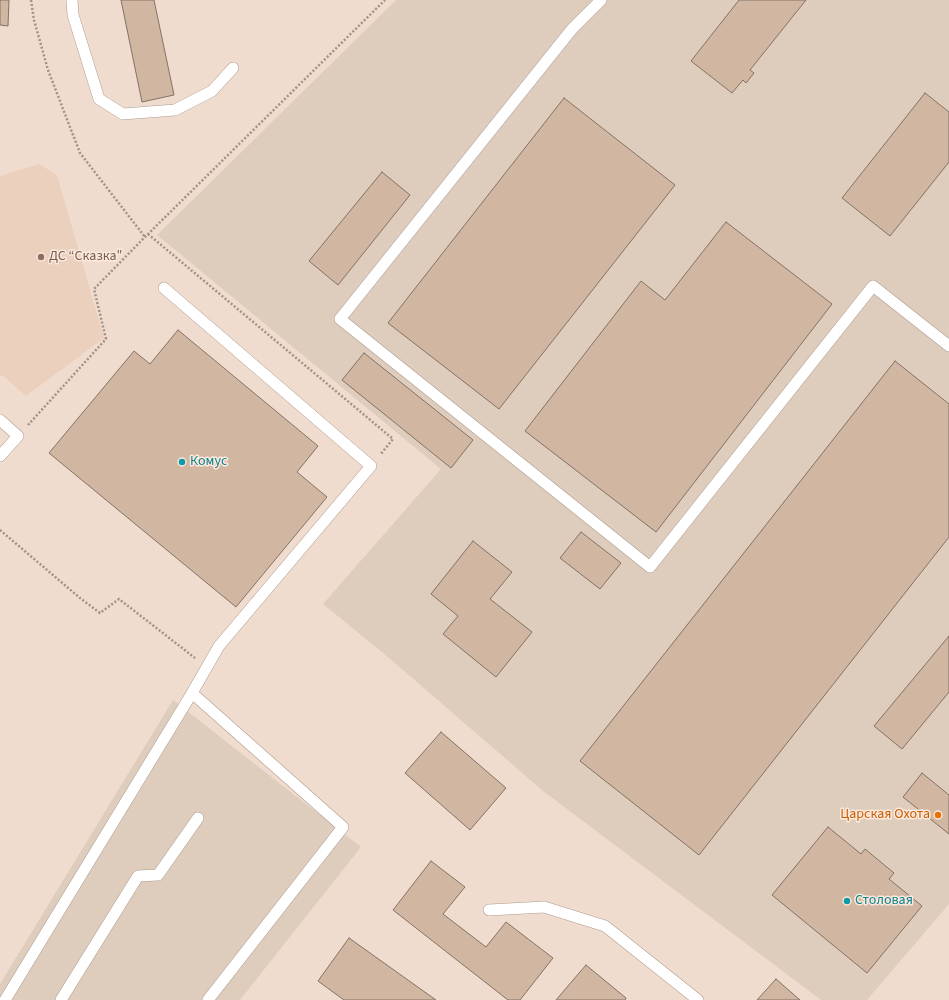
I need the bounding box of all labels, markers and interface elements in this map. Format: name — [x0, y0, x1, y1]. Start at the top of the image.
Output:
place label: ДС “Сказка" — [49, 249, 123, 265]
marker: ДС “Сказка" — [36, 252, 46, 262]
place label: Комус — [190, 454, 227, 470]
marker: Комус — [177, 457, 187, 467]
place label: Царская Охота — [840, 807, 930, 823]
marker: Царская Охота — [933, 810, 943, 820]
place label: Столовая — [855, 893, 913, 909]
marker: Столовая — [842, 896, 852, 906]

